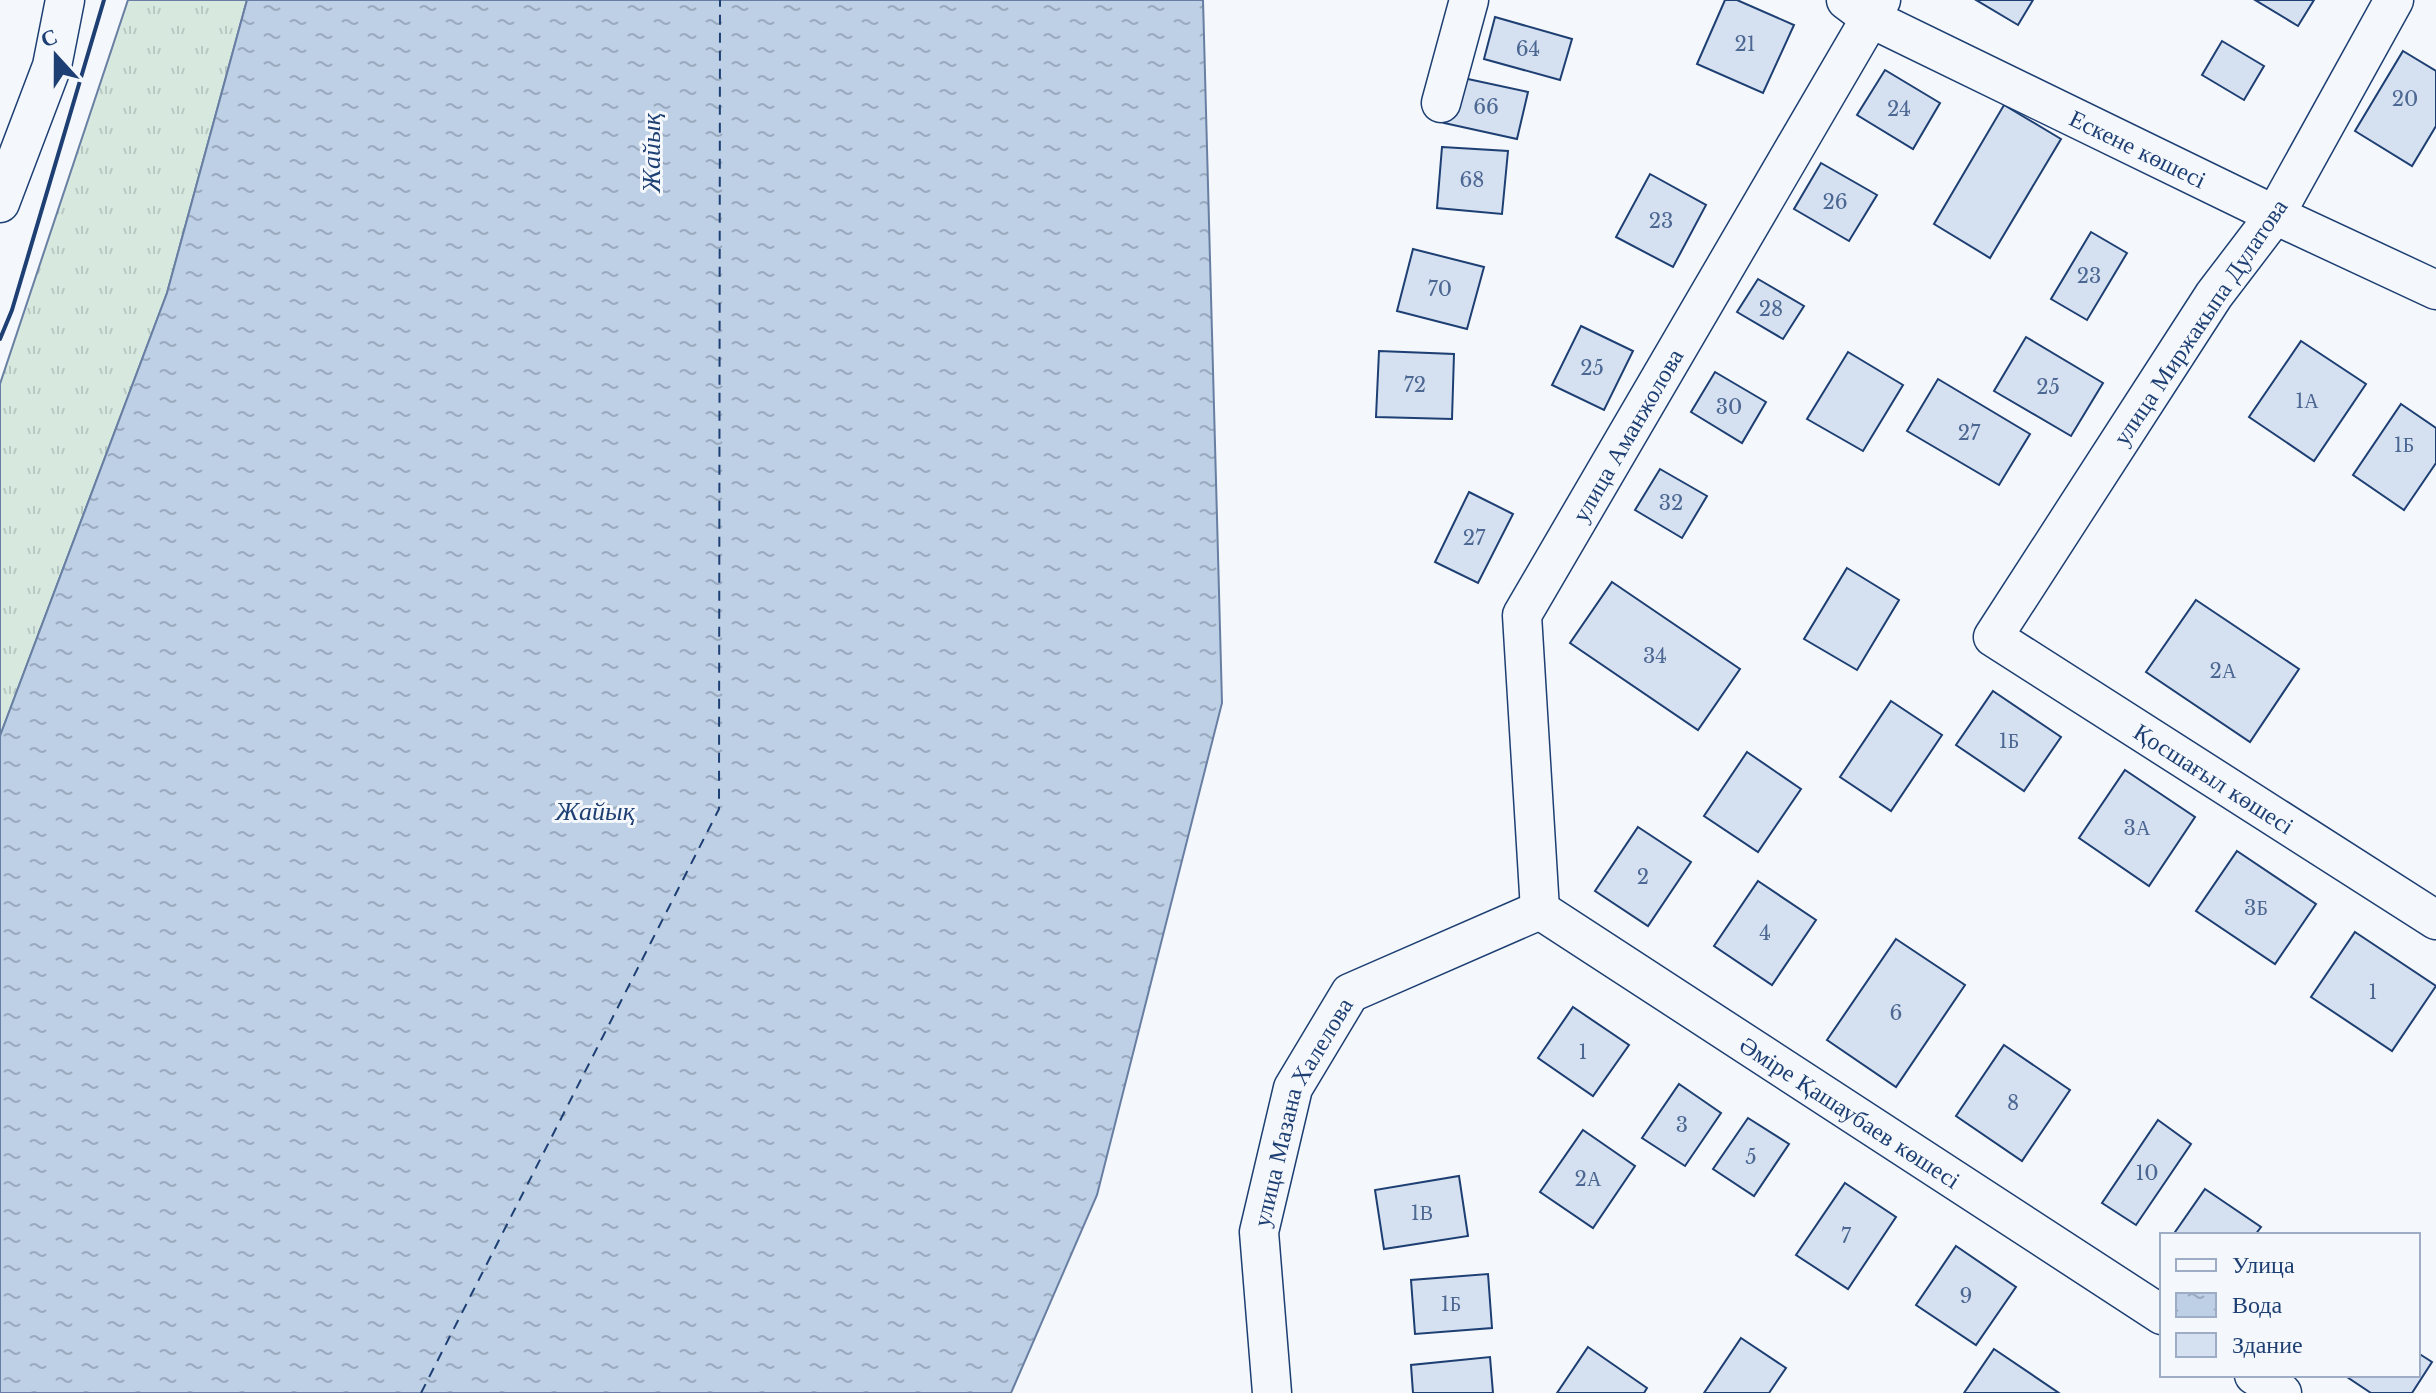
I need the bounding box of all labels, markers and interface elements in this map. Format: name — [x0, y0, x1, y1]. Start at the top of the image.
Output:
north arrow — [16, 16, 96, 96]
text: С — [37, 22, 61, 53]
house number: 21 — [1734, 32, 1756, 56]
house number: 64 — [1516, 37, 1540, 61]
house number: 20 — [2392, 87, 2418, 111]
house number: 66 — [1473, 95, 1499, 119]
house number: 24 — [1887, 97, 1911, 121]
street label: Ескене көшесі — [2065, 103, 2211, 194]
water label: Жайық — [635, 112, 667, 194]
house number: 68 — [1460, 168, 1484, 192]
house number: 26 — [1822, 190, 1848, 214]
street label: улица Миржакыпа Дулатова — [2107, 193, 2294, 451]
house number: 23 — [1649, 209, 1673, 233]
house number: 23 — [2077, 264, 2101, 288]
house number: 70 — [1428, 277, 1452, 301]
house number: 28 — [1759, 297, 1783, 321]
street label: улица Аманжолова — [1565, 343, 1689, 527]
house number: 25 — [1580, 356, 1604, 380]
house number: 72 — [1404, 373, 1426, 397]
house number: 25 — [2036, 375, 2060, 399]
house number: 1А — [2295, 389, 2319, 413]
house number: 30 — [1716, 395, 1742, 419]
house number: 27 — [1958, 421, 1981, 445]
house number: 1Б — [2394, 433, 2414, 457]
house number: 32 — [1659, 491, 1683, 515]
house number: 27 — [1463, 526, 1486, 550]
house number: 34 — [1643, 644, 1667, 668]
house number: 2А — [2210, 659, 2237, 683]
street label: Қосшағыл көшесі — [2129, 717, 2300, 840]
house number: 1Б — [1999, 729, 2019, 753]
water label: Жайық — [554, 795, 636, 827]
house number: 3А — [2124, 816, 2151, 840]
house number: 2 — [1637, 865, 1649, 889]
house number: 3Б — [2244, 896, 2268, 920]
house number: 4 — [1759, 921, 1771, 945]
house number: 1 — [2369, 980, 2377, 1004]
street label: улица Мазана Халелова — [1246, 992, 1359, 1230]
house number: 6 — [1890, 1001, 1902, 1025]
street label: Әміре Қашаубаев көшесі — [1734, 1029, 1966, 1194]
house number: 1 — [1579, 1040, 1587, 1064]
house number: 8 — [2007, 1091, 2019, 1115]
house number: 3 — [1676, 1113, 1688, 1137]
house number: 5 — [1745, 1145, 1757, 1169]
house number: 10 — [2135, 1161, 2159, 1185]
house number: 2А — [1575, 1167, 1602, 1191]
house number: 1В — [1411, 1201, 1433, 1225]
house number: 7 — [1841, 1224, 1852, 1248]
legend — [2160, 1233, 2420, 1377]
text: Улица — [2232, 1250, 2295, 1279]
house number: 9 — [1960, 1284, 1972, 1308]
text: Вода — [2232, 1290, 2283, 1319]
house number: 1Б — [1441, 1292, 1461, 1316]
text: Здание — [2232, 1330, 2303, 1359]

